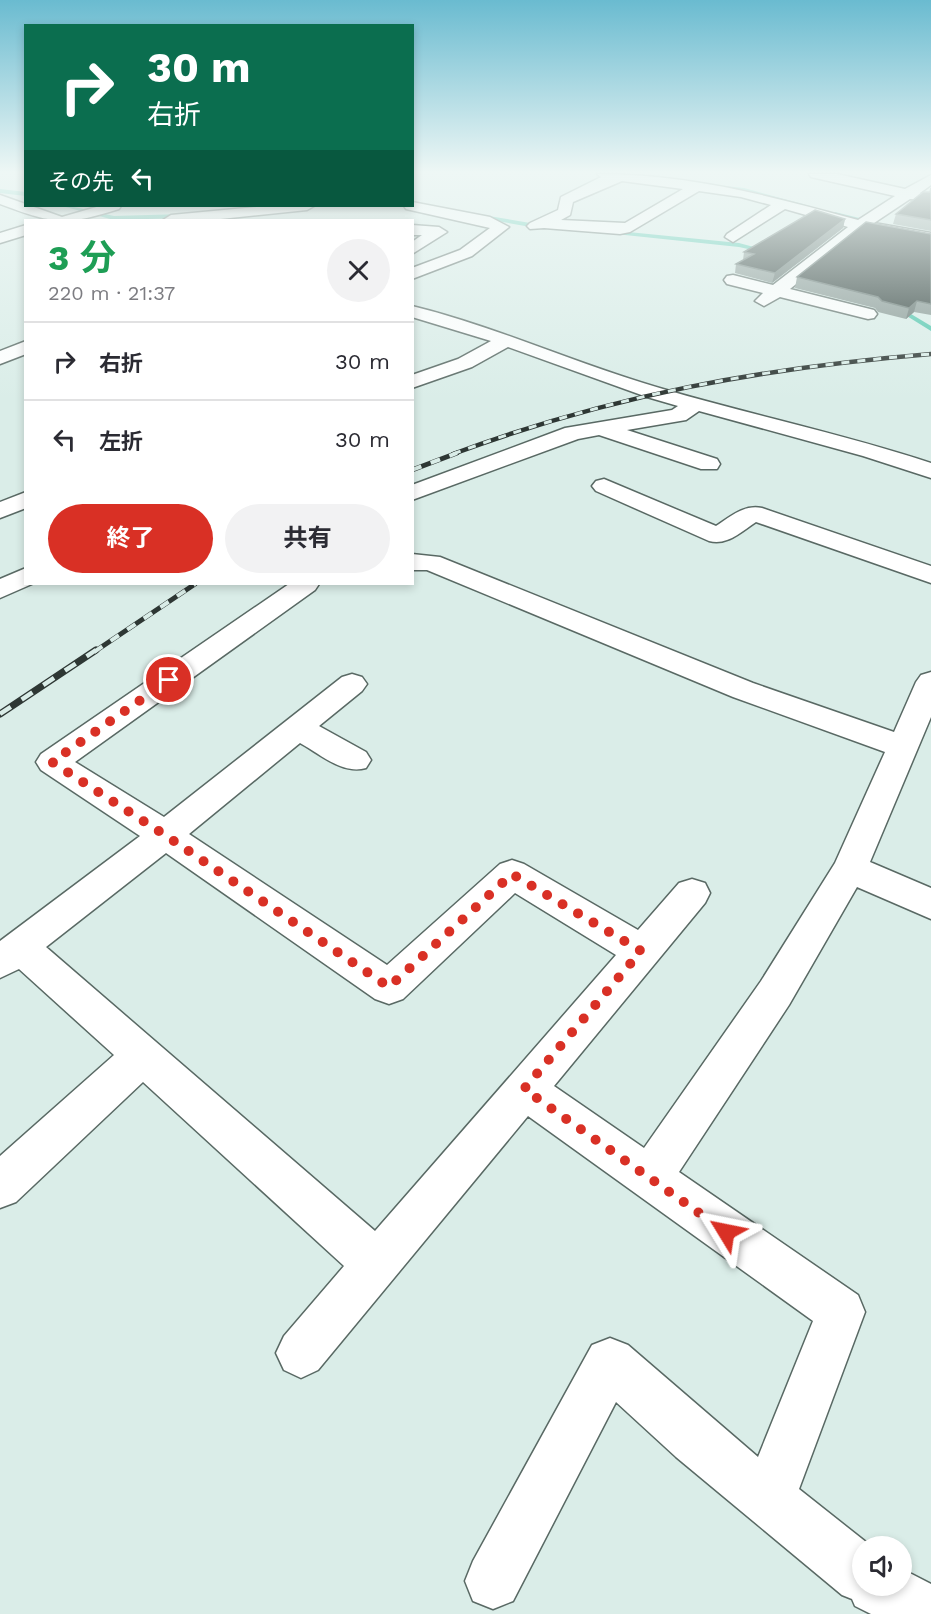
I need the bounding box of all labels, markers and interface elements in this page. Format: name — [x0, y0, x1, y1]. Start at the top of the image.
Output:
text: 30 m — [147, 43, 251, 92]
icon: right — [48, 48, 126, 126]
text: 右折 — [147, 99, 201, 131]
icon: left — [126, 162, 159, 195]
text: その先 — [48, 169, 114, 194]
text: 3 分 — [48, 237, 116, 279]
button: close — [327, 239, 390, 302]
text: 220 m · 21:37 — [48, 281, 175, 305]
icon: right — [48, 345, 81, 378]
text: 30 m — [335, 349, 390, 374]
text: 右折 — [99, 351, 143, 376]
icon: left — [48, 423, 81, 456]
text: 30 m — [335, 427, 390, 452]
text: 左折 — [99, 429, 143, 454]
button: 終了 — [48, 504, 213, 573]
button: 共有 — [225, 504, 390, 573]
pin — [143, 654, 194, 705]
icon: arrive — [152, 663, 185, 696]
position arrow — [694, 1200, 758, 1264]
map controls — [852, 1536, 912, 1596]
button: sound — [852, 1536, 912, 1596]

